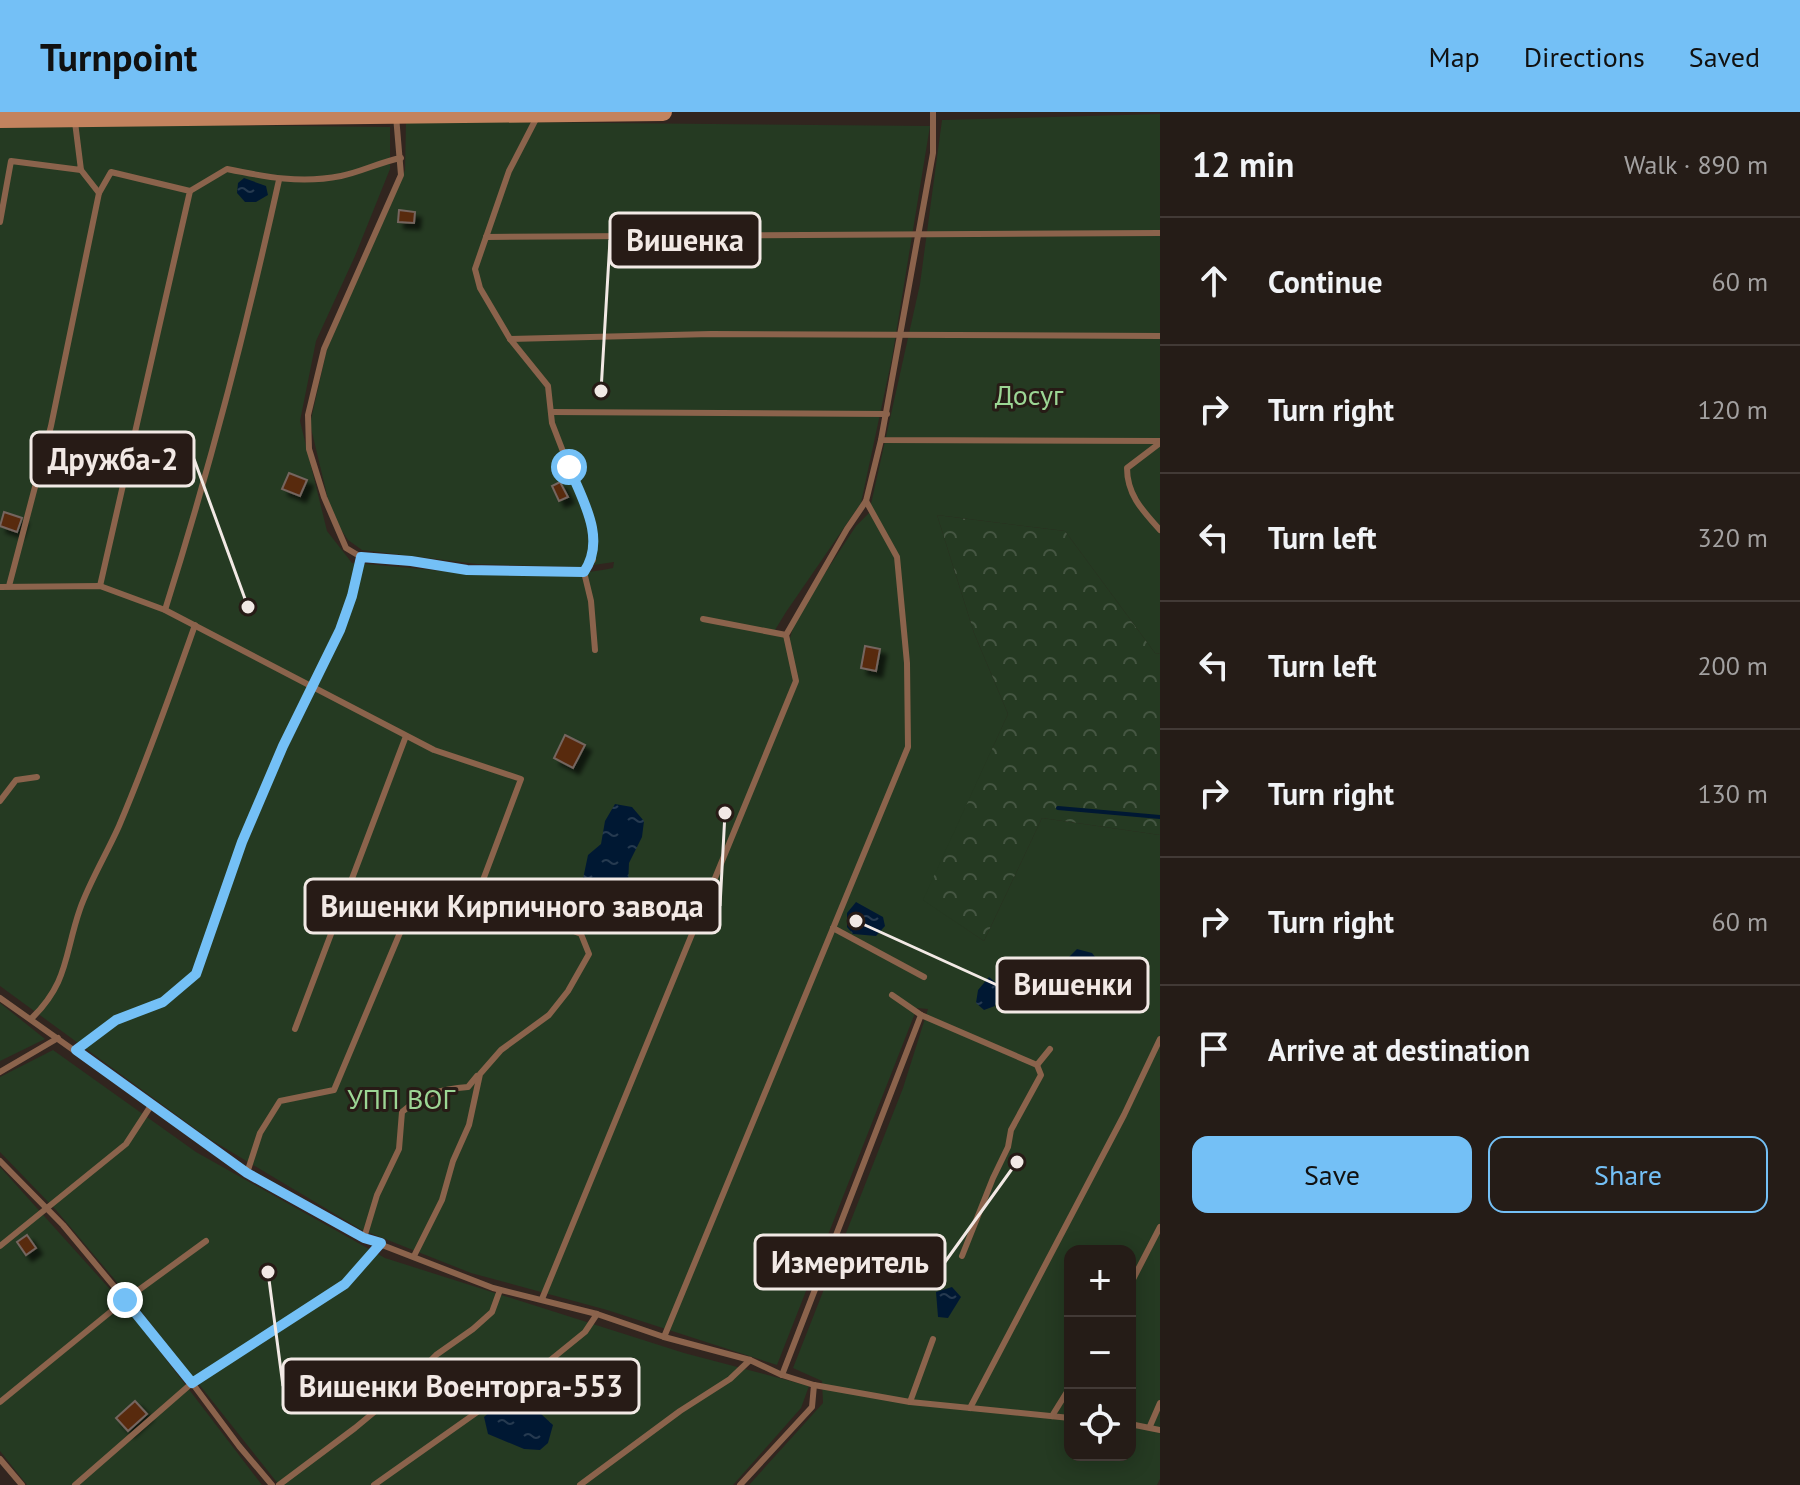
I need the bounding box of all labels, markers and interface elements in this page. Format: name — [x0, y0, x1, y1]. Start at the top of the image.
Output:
text: Turnpoint — [40, 32, 197, 81]
text: Map — [1429, 38, 1480, 75]
text: Directions — [1524, 38, 1645, 75]
text: Saved — [1689, 38, 1760, 75]
text: 12 min — [1192, 142, 1294, 186]
text: Walk · 890 m — [1624, 148, 1768, 181]
callout: Вишенка — [610, 213, 760, 267]
text: Вишенка — [626, 220, 744, 259]
icon: ahead — [1192, 259, 1236, 303]
text: Continue — [1268, 262, 1382, 301]
text: 60 m — [1712, 265, 1768, 298]
park label: Досуг — [995, 376, 1064, 413]
icon: right — [1192, 387, 1236, 431]
text: Turn right — [1268, 390, 1394, 429]
text: 120 m — [1697, 393, 1768, 426]
callout: Дружба-2 — [31, 432, 194, 486]
text: Дружба-2 — [48, 439, 178, 478]
route start — [551, 449, 587, 485]
icon: left — [1192, 515, 1236, 559]
text: Turn left — [1268, 518, 1376, 557]
text: 320 m — [1697, 521, 1768, 554]
icon: left — [1192, 643, 1236, 687]
text: Turn left — [1268, 646, 1376, 685]
text: 200 m — [1697, 649, 1768, 682]
icon: right — [1192, 771, 1236, 815]
text: Turn right — [1268, 774, 1394, 813]
text: 130 m — [1697, 777, 1768, 810]
callout: Вишенки Кирпичного завода — [305, 879, 720, 933]
text: Вишенки Кирпичного завода — [320, 886, 704, 925]
icon: right — [1192, 899, 1236, 943]
text: Turn right — [1268, 902, 1394, 941]
text: 60 m — [1712, 905, 1768, 938]
callout: Вишенки — [997, 958, 1148, 1012]
text: Вишенки — [1013, 964, 1133, 1003]
icon: arrive — [1192, 1027, 1236, 1071]
text: Arrive at destination — [1268, 1030, 1530, 1069]
park label: УПП ВОГ — [347, 1080, 455, 1117]
button: Save — [1192, 1136, 1472, 1213]
button: Share — [1488, 1136, 1768, 1213]
callout: Измеритель — [755, 1235, 945, 1289]
text: Измеритель — [771, 1242, 929, 1281]
map controls — [1064, 1245, 1136, 1461]
button: + — [1064, 1245, 1136, 1317]
route end — [107, 1282, 143, 1318]
button: − — [1064, 1317, 1136, 1389]
callout: Вишенки Военторга-553 — [283, 1359, 639, 1413]
text: Вишенки Военторга-553 — [299, 1366, 623, 1405]
button: locate — [1064, 1389, 1136, 1461]

